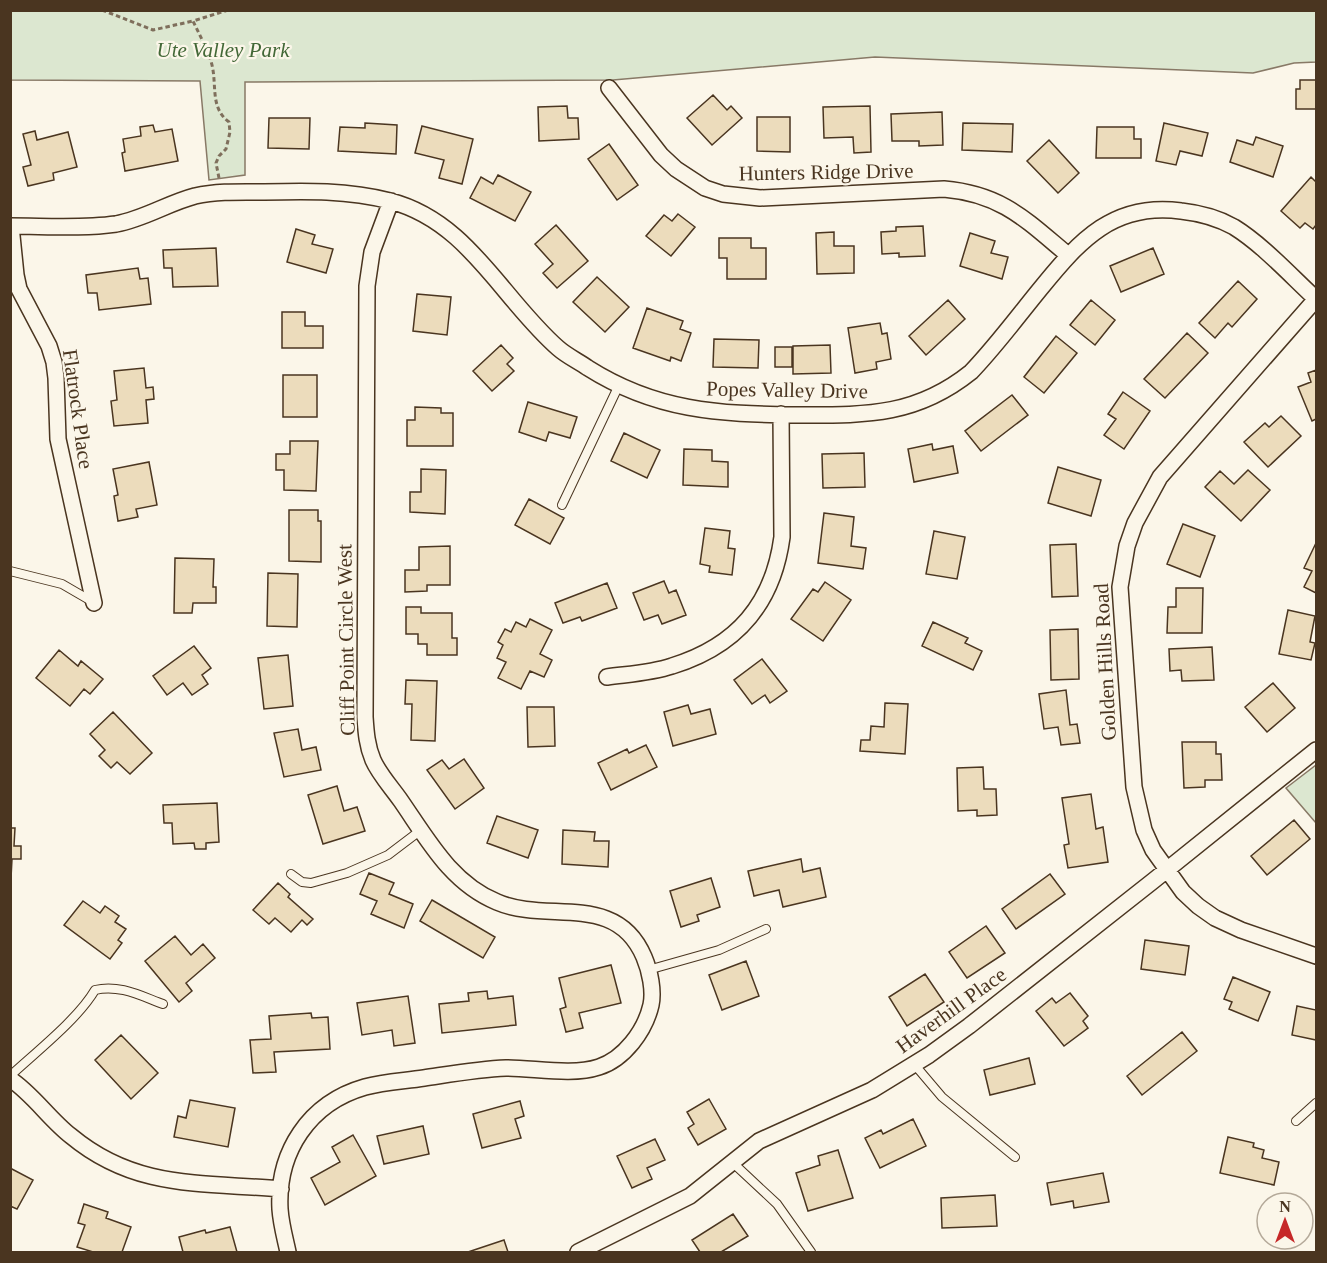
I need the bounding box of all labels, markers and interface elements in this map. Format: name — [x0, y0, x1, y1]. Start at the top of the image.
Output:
park label: Ute Valley Park — [157, 38, 290, 62]
street label: Hunters Ridge Drive — [738, 158, 914, 186]
street label: Flatrock Place — [58, 348, 98, 470]
street label: Popes Valley Drive — [706, 377, 868, 403]
street label: Cliff Point Circle West — [332, 544, 360, 736]
street label: Golden Hills Road — [1089, 582, 1121, 741]
street label: Haverhill Place — [891, 962, 1011, 1058]
north arrow — [1255, 1191, 1315, 1251]
text: N — [1279, 1198, 1291, 1215]

